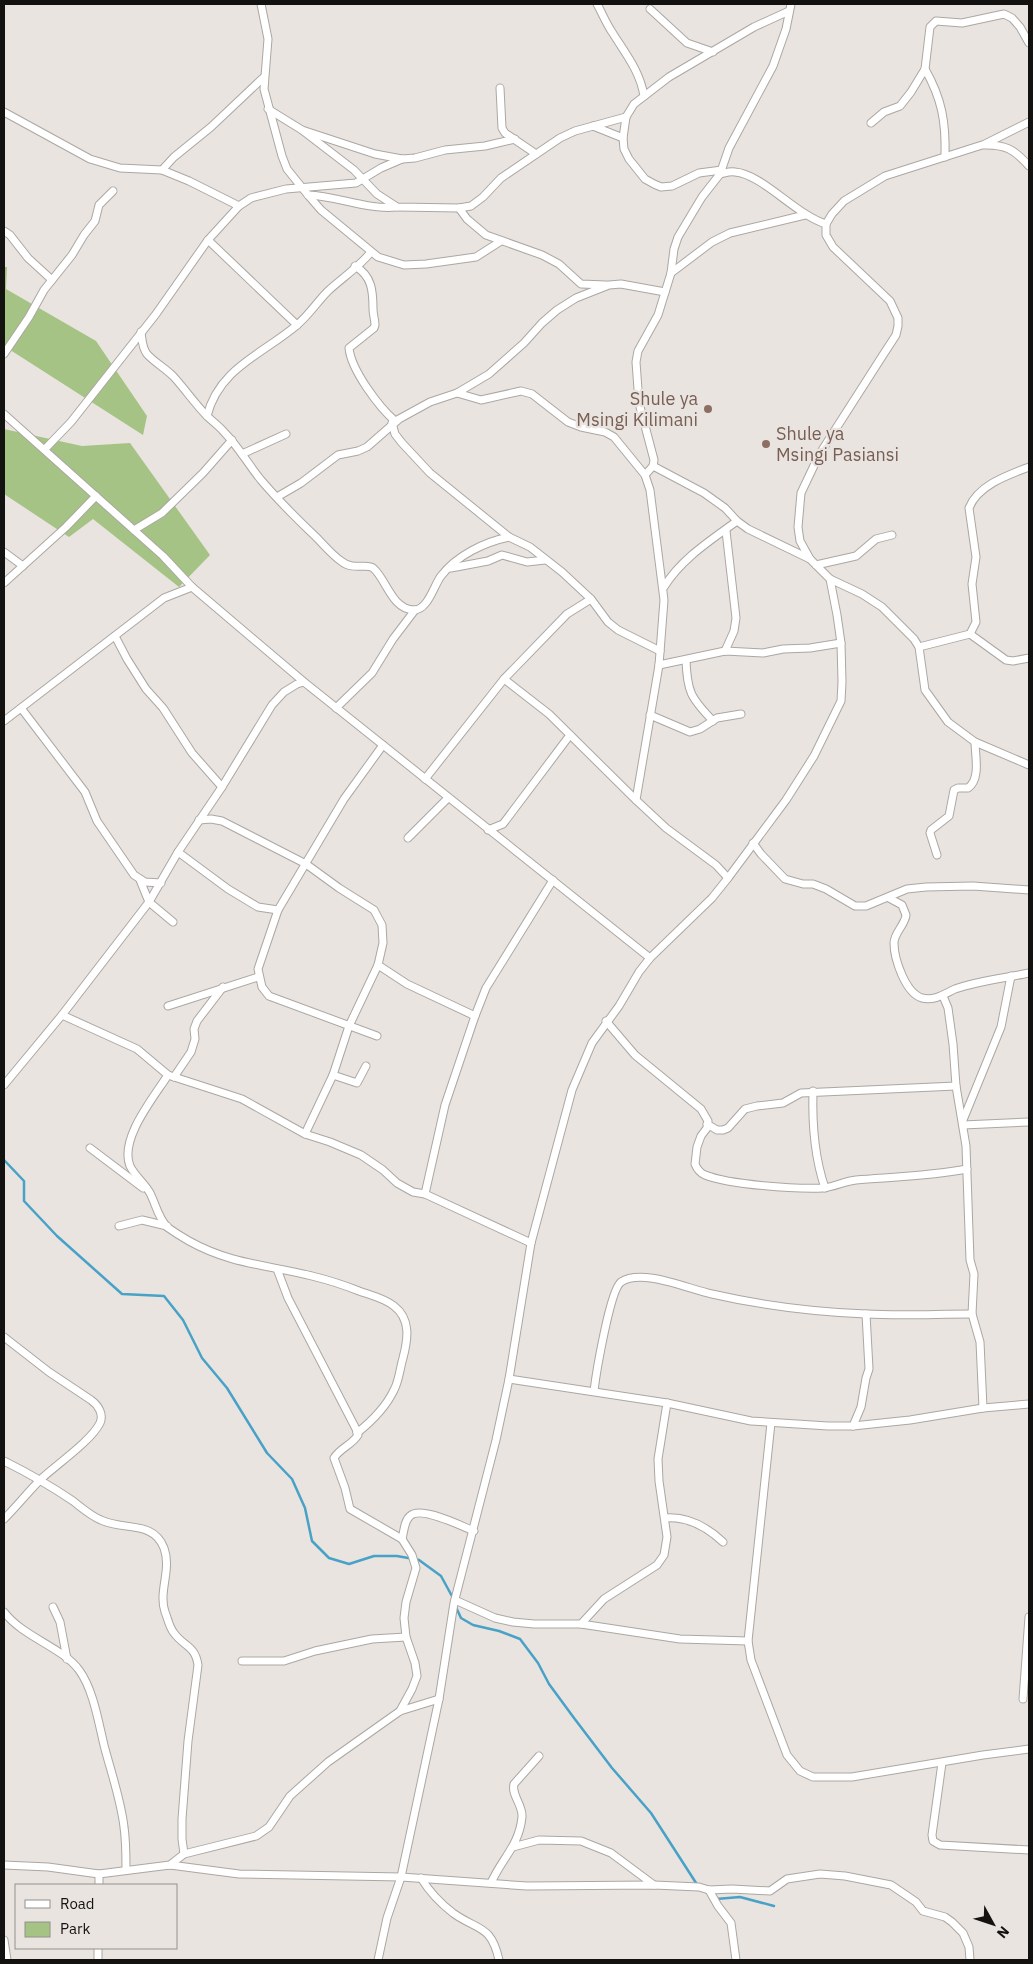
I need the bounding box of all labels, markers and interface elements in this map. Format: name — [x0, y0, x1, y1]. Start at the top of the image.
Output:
place label: Shule ya Msingi Kilimani — [576, 387, 698, 431]
marker: Shule ya Msingi Kilimani — [702, 403, 714, 415]
place label: Shule ya Msingi Pasiansi — [776, 422, 899, 466]
marker: Shule ya Msingi Pasiansi — [760, 438, 772, 450]
legend — [15, 1884, 178, 1949]
text: Road — [60, 1894, 95, 1913]
north arrow — [968, 1899, 1018, 1949]
text: Park — [60, 1919, 90, 1938]
text: N — [993, 1923, 1013, 1942]

